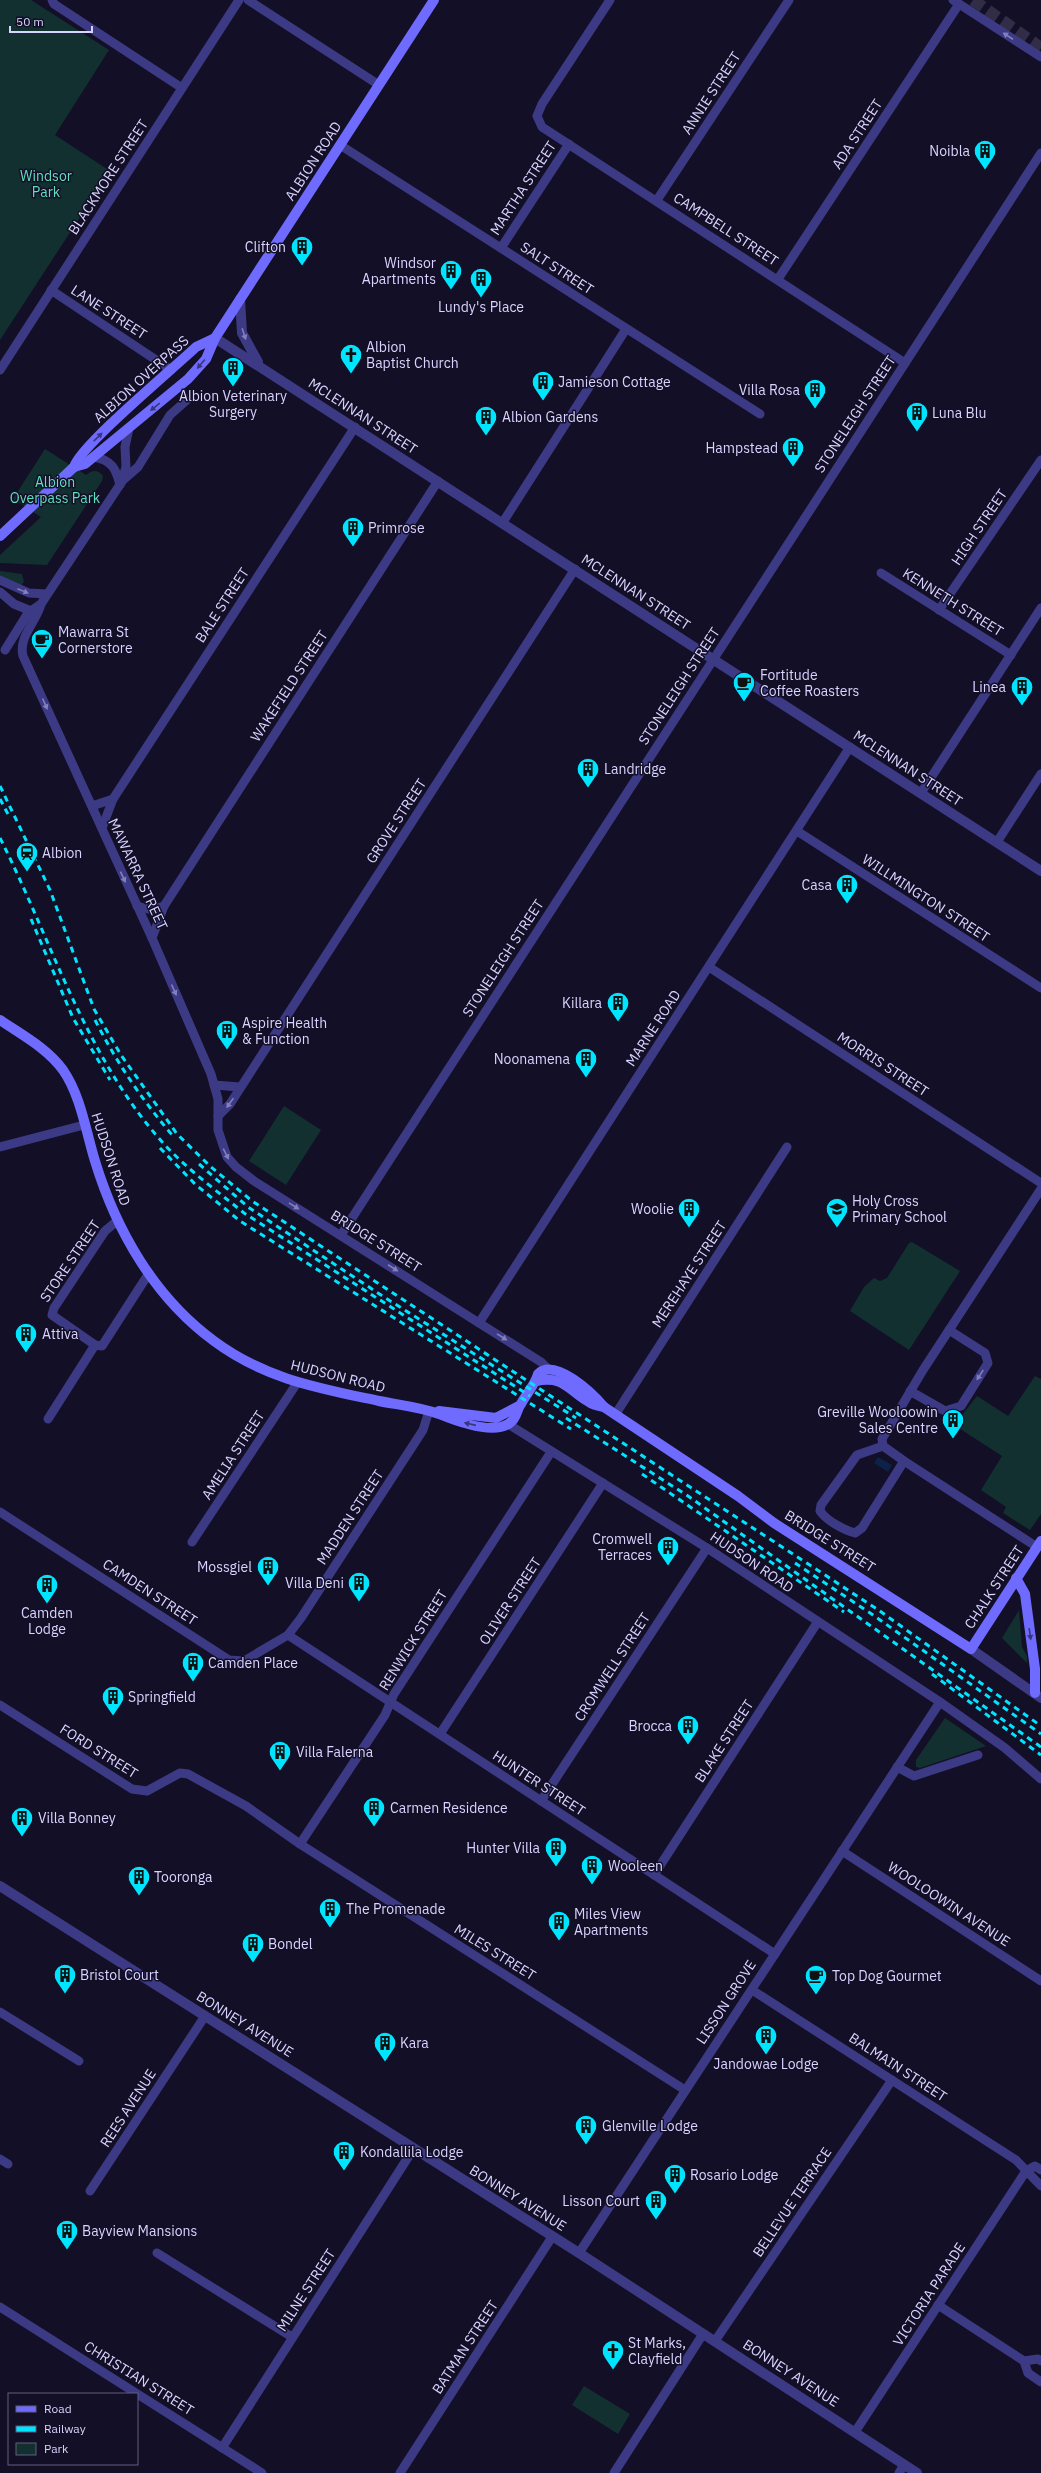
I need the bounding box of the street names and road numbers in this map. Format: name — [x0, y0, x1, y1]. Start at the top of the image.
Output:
street label: ANNIE STREET — [678, 48, 744, 138]
street label: ADA STREET — [828, 96, 886, 172]
street label: BLACKMORE STREET — [64, 116, 152, 238]
street label: ALBION ROAD — [281, 118, 345, 204]
street label: MARTHA STREET — [486, 138, 560, 238]
street label: CAMPBELL STREET — [670, 188, 782, 270]
street label: SALT STREET — [517, 238, 597, 298]
street label: LANE STREET — [68, 281, 150, 343]
street label: ALBION OVERPASS — [90, 331, 192, 427]
street label: STONELEIGH STREET — [810, 352, 900, 476]
street label: MCLENNAN STREET — [305, 374, 421, 458]
street label: HIGH STREET — [947, 486, 1011, 568]
street label: MCLENNAN STREET — [578, 550, 694, 634]
street label: BALE STREET — [191, 564, 253, 646]
street label: KENNETH STREET — [899, 564, 1007, 640]
street label: STONELEIGH STREET — [634, 624, 724, 748]
street label: WAKEFIELD STREET — [246, 627, 332, 745]
street label: MCLENNAN STREET — [850, 726, 966, 810]
street label: GROVE STREET — [362, 775, 430, 867]
street label: MAWARRA STREET — [104, 815, 172, 933]
street label: WILLMINGTON STREET — [859, 850, 993, 946]
street label: STONELEIGH STREET — [458, 896, 548, 1020]
street label: MARNE ROAD — [622, 986, 684, 1070]
street label: MORRIS STREET — [834, 1028, 932, 1100]
street label: HUDSON ROAD — [87, 1110, 135, 1208]
street label: BRIDGE STREET — [327, 1206, 425, 1276]
street label: STORE STREET — [36, 1216, 104, 1306]
street label: MEREHAYE STREET — [648, 1217, 730, 1331]
street label: HUDSON ROAD — [289, 1356, 387, 1396]
street label: AMELIA STREET — [197, 1407, 269, 1503]
street label: MADDEN STREET — [313, 1466, 387, 1568]
street label: BRIDGE STREET — [781, 1506, 879, 1576]
street label: HUDSON ROAD — [707, 1527, 797, 1597]
street label: CHALK STREET — [960, 1542, 1028, 1632]
street label: OLIVER STREET — [475, 1554, 545, 1648]
street label: CAMDEN STREET — [99, 1555, 201, 1629]
street label: RENWICK STREET — [375, 1586, 451, 1694]
street label: CROMWELL STREET — [570, 1609, 654, 1725]
street label: BLAKE STREET — [691, 1696, 757, 1786]
street label: FORD STREET — [57, 1720, 141, 1782]
street label: HUNTER STREET — [489, 1746, 589, 1820]
street label: WOOLOOWIN AVENUE — [884, 1858, 1014, 1950]
street label: MILES STREET — [451, 1920, 539, 1984]
street label: LISSON GROVE — [692, 1956, 760, 2048]
street label: BONNEY AVENUE — [193, 1987, 297, 2061]
street label: BALMAIN STREET — [846, 2029, 950, 2105]
street label: REES AVENUE — [96, 2066, 160, 2150]
street label: BELLEVUE TERRACE — [749, 2144, 835, 2260]
street label: BONNEY AVENUE — [466, 2161, 570, 2235]
street label: VICTORIA PARADE — [889, 2239, 969, 2349]
street label: MILNE STREET — [273, 2245, 339, 2335]
street label: BATMAN STREET — [428, 2297, 502, 2397]
street label: BONNEY AVENUE — [740, 2335, 842, 2411]
street label: CHRISTIAN STREET — [81, 2337, 197, 2419]

